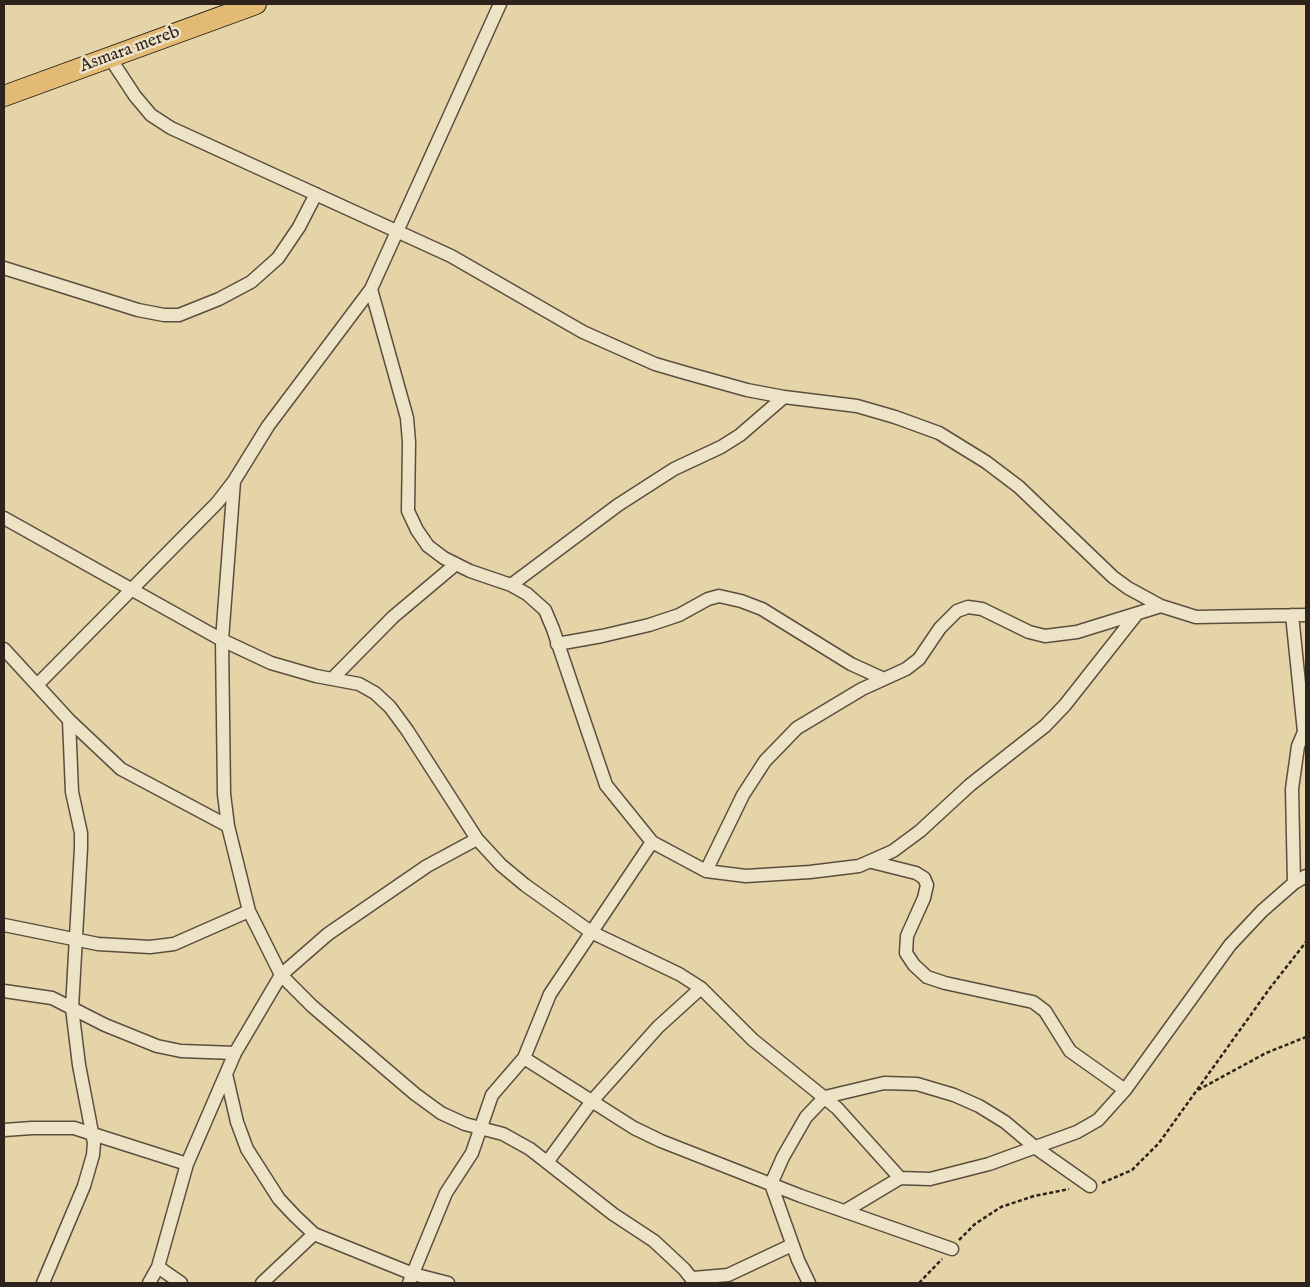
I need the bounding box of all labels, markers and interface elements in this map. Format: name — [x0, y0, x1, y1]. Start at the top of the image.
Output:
street label: Asmara mereb — [77, 22, 183, 78]

